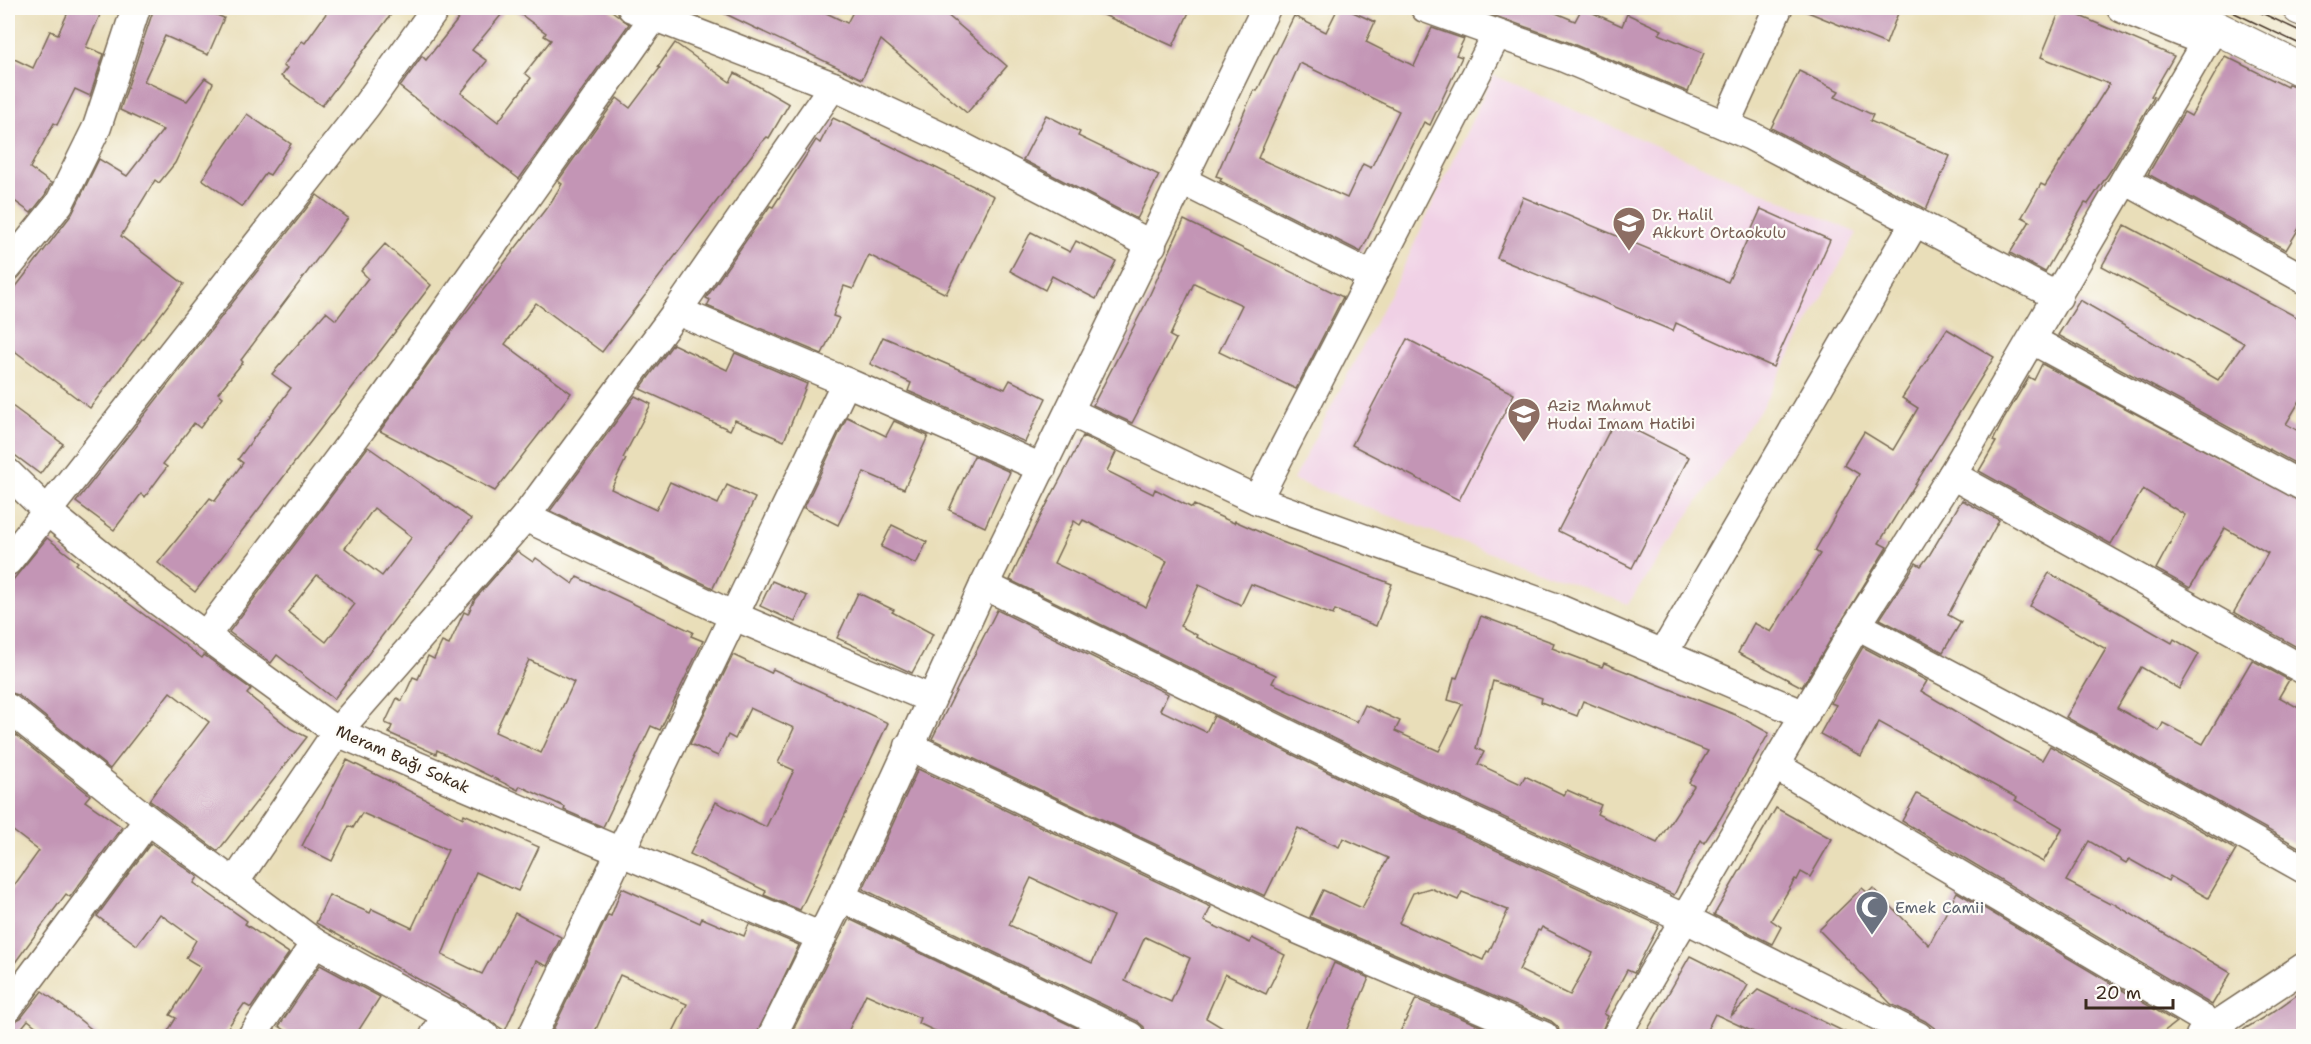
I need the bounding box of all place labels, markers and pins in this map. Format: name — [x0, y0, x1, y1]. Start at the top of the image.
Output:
place label: Dr. Halil Akkurt Ortaokulu — [1652, 204, 1786, 243]
school or university icon: Dr. Halil Akkurt Ortaokulu — [1611, 205, 1647, 252]
place label: Aziz Mahmut Hudai Imam Hatibi — [1547, 395, 1695, 434]
school or university icon: Aziz Mahmut Hudai Imam Hatibi — [1506, 396, 1542, 443]
mosque icon: Emek Camii — [1854, 889, 1890, 936]
place label: Emek Camii — [1895, 897, 1984, 918]

